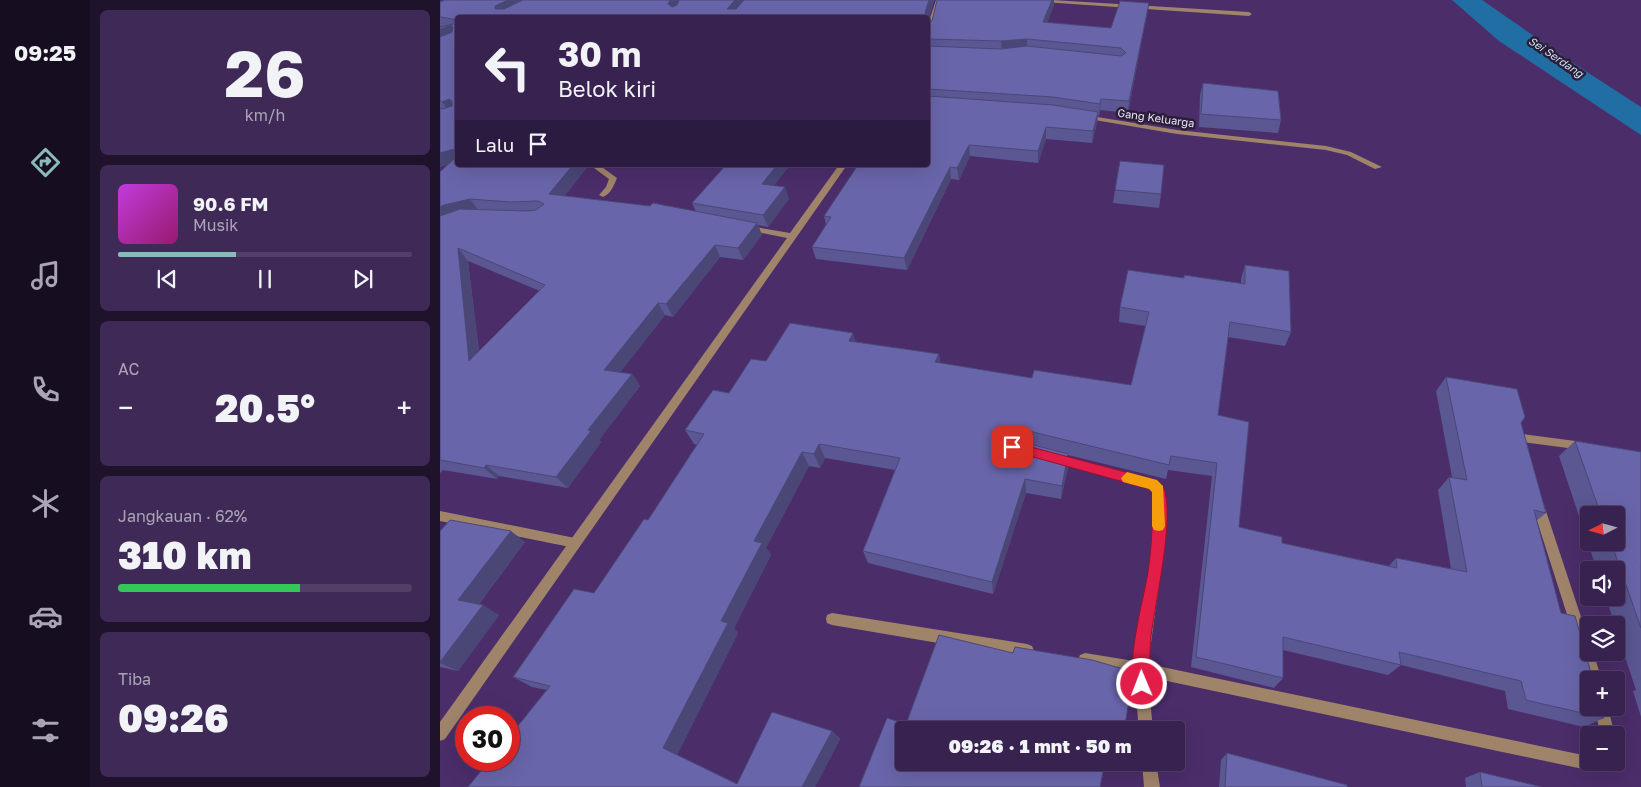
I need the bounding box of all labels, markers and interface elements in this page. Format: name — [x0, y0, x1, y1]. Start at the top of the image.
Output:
text: 26 — [225, 33, 305, 111]
text: 30 m — [558, 33, 641, 75]
water label: Sei Serdang — [1526, 34, 1587, 81]
icon: left — [475, 35, 540, 100]
text: 09:25 — [14, 39, 76, 66]
text: Belok kiri — [558, 75, 656, 102]
text: km/h — [245, 105, 285, 125]
street label: Gang Keluarga — [1117, 106, 1195, 129]
icon: arrive — [524, 130, 552, 158]
text: Lalu — [475, 133, 514, 156]
icon: directions — [28, 145, 63, 180]
text: 90.6 FM — [193, 192, 269, 215]
text: Musik — [193, 215, 238, 235]
icon: music — [28, 258, 63, 293]
icon: previous — [153, 265, 181, 293]
icon: pause — [251, 265, 279, 293]
icon: next — [349, 265, 377, 293]
text: AC — [118, 359, 139, 379]
icon: phone — [28, 372, 63, 407]
text: 20.5° — [215, 385, 315, 430]
text: − — [118, 391, 133, 424]
text: + — [397, 391, 412, 424]
pin — [991, 426, 1033, 468]
icon: arrive — [998, 433, 1026, 461]
icon: climate — [28, 486, 63, 521]
text: Jangkauan · 62% — [118, 506, 247, 526]
north arrow — [1580, 506, 1625, 551]
map controls — [1580, 506, 1625, 771]
text: 310 km — [118, 532, 252, 577]
button: sound — [1580, 561, 1625, 606]
icon: car — [28, 599, 63, 634]
button: layers — [1580, 616, 1625, 661]
position arrow — [1115, 657, 1167, 709]
text: Tiba — [118, 669, 151, 689]
button: + — [1580, 671, 1625, 716]
text: 09:26 — [118, 695, 229, 740]
speed limit sign: 30 — [455, 706, 520, 771]
icon: filters — [28, 713, 63, 748]
button: − — [1580, 726, 1625, 771]
text: 09:26 · 1 mnt · 50 m — [948, 734, 1132, 757]

